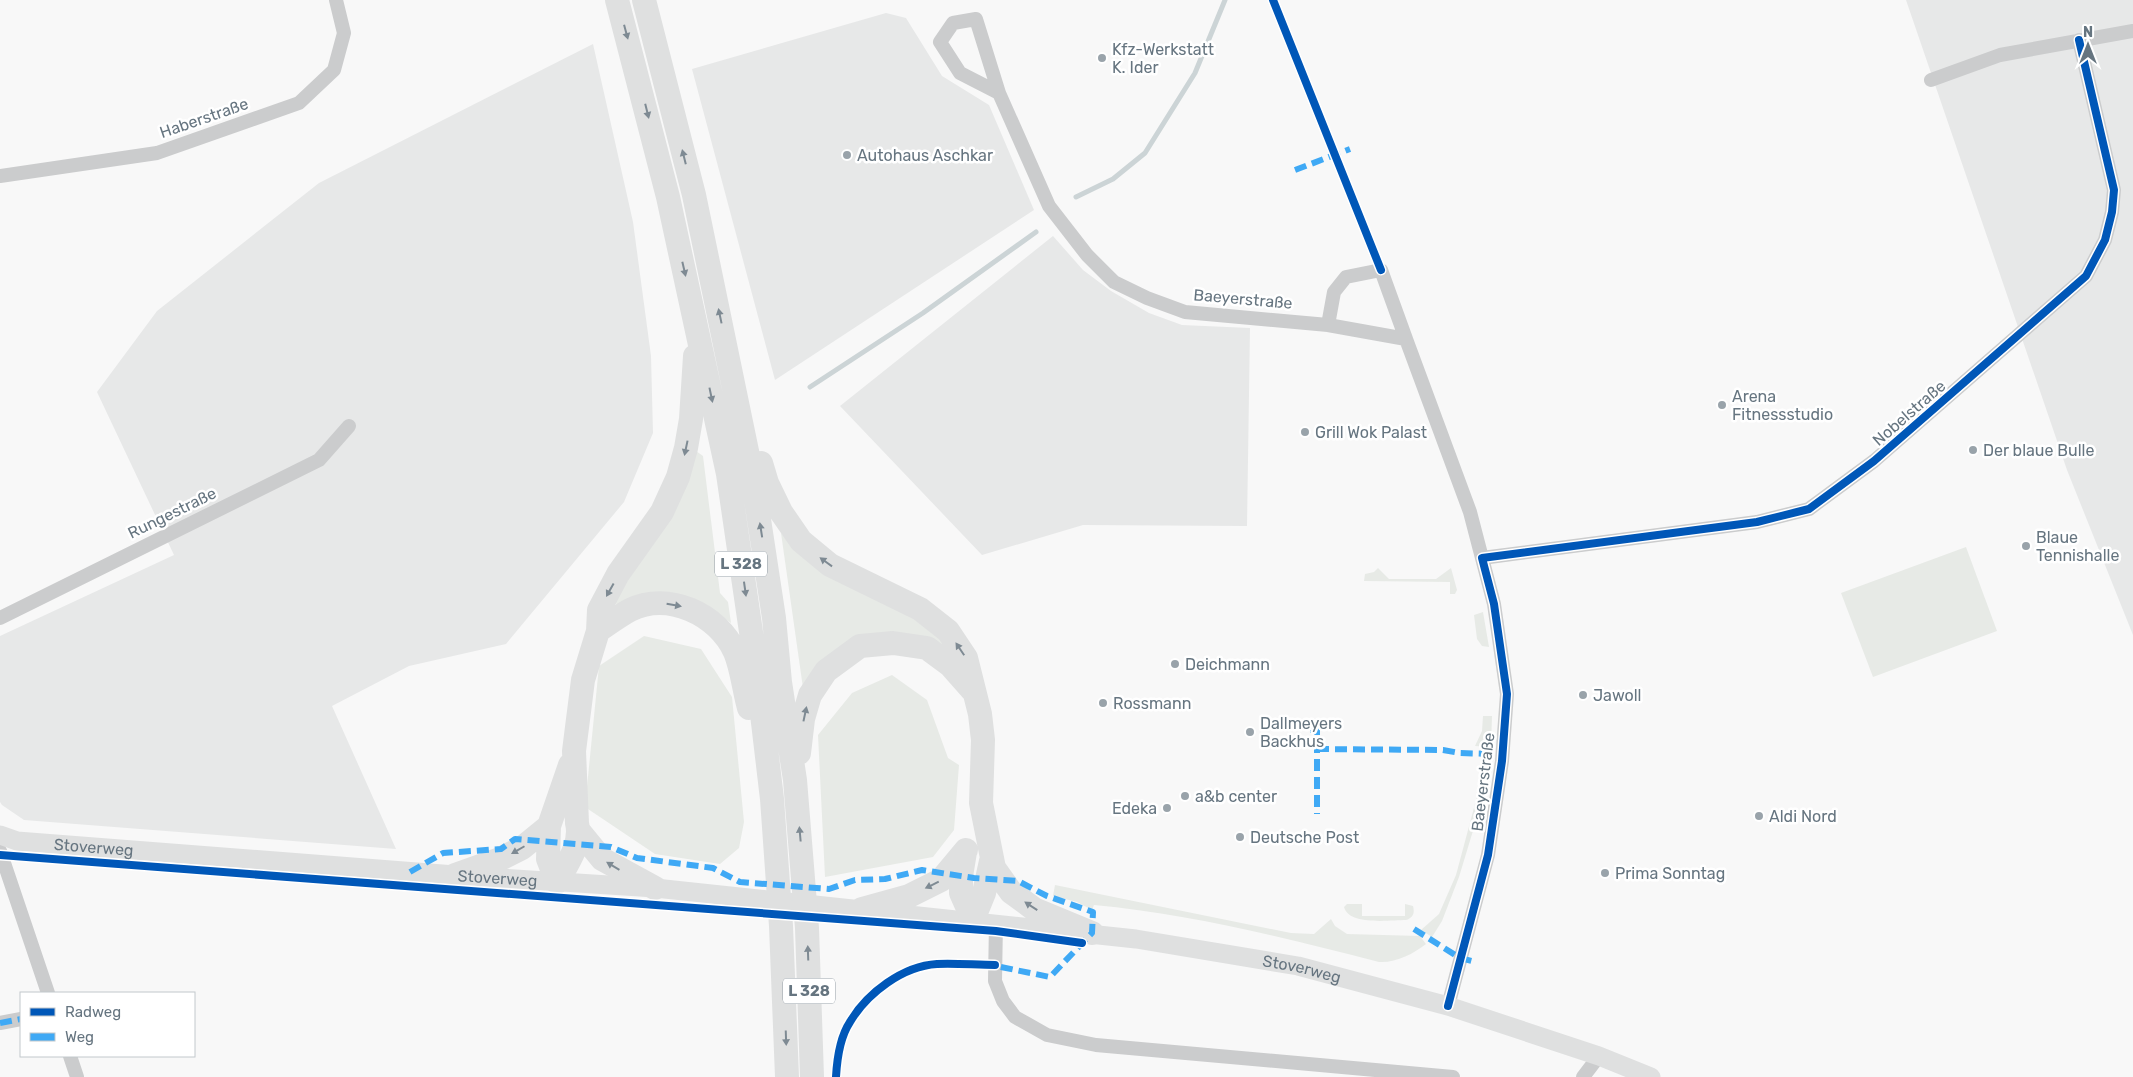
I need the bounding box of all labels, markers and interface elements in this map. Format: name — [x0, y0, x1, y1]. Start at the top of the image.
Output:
north arrow — [2063, 20, 2113, 70]
one-way arrow — [622, 24, 630, 39]
text: N — [2083, 24, 2093, 41]
place label: Kfz-Werkstatt K. Ider — [1112, 40, 1214, 77]
marker: Kfz-Werkstatt K. Ider — [1096, 52, 1108, 64]
street label: Haberstraße — [157, 94, 251, 142]
one-way arrow — [643, 104, 651, 119]
place label: Autohaus Aschkar — [857, 146, 993, 165]
marker: Autohaus Aschkar — [841, 149, 853, 161]
one-way arrow — [680, 150, 688, 165]
one-way arrow — [680, 262, 688, 277]
street label: Baeyerstraße — [1193, 285, 1293, 313]
one-way arrow — [716, 308, 724, 323]
street label: Nobelstraße — [1869, 376, 1949, 450]
one-way arrow — [708, 387, 716, 403]
place label: Arena Fitnessstudio — [1732, 387, 1833, 424]
marker: Arena Fitnessstudio — [1716, 399, 1728, 411]
place label: Grill Wok Palast — [1315, 423, 1427, 442]
marker: Grill Wok Palast — [1299, 426, 1311, 438]
one-way arrow — [682, 440, 690, 455]
place label: Der blaue Bulle — [1983, 441, 2094, 460]
marker: Der blaue Bulle — [1967, 444, 1979, 456]
street label: Rungestraße — [125, 483, 219, 543]
one-way arrow — [756, 521, 764, 537]
place label: Blaue Tennishalle — [2036, 528, 2119, 565]
marker: Blaue Tennishalle — [2020, 540, 2032, 552]
road number: L 328 — [715, 552, 767, 576]
one-way arrow — [819, 557, 833, 567]
one-way arrow — [606, 582, 614, 597]
one-way arrow — [741, 582, 749, 598]
one-way arrow — [666, 601, 682, 609]
one-way arrow — [955, 642, 965, 656]
place label: Deichmann — [1185, 655, 1270, 674]
marker: Deichmann — [1169, 658, 1181, 670]
place label: Jawoll — [1593, 686, 1641, 705]
marker: Jawoll — [1577, 689, 1589, 701]
place label: Rossmann — [1113, 694, 1191, 713]
marker: Rossmann — [1097, 697, 1109, 709]
one-way arrow — [801, 707, 809, 722]
place label: Dallmeyers Backhus — [1260, 714, 1342, 751]
marker: Dallmeyers Backhus — [1244, 726, 1256, 738]
street label: Baeyerstraße — [1468, 732, 1498, 832]
place label: a&b center — [1195, 787, 1277, 806]
marker: a&b center — [1179, 790, 1191, 802]
place label: Edeka — [1112, 799, 1157, 818]
marker: Edeka — [1161, 802, 1173, 814]
place label: Aldi Nord — [1769, 807, 1837, 826]
marker: Aldi Nord — [1753, 810, 1765, 822]
one-way arrow — [795, 826, 803, 842]
place label: Deutsche Post — [1250, 828, 1359, 847]
marker: Deutsche Post — [1234, 831, 1246, 843]
street label: Stoverweg — [53, 834, 134, 860]
one-way arrow — [511, 845, 524, 854]
one-way arrow — [606, 861, 619, 870]
place label: Prima Sonntag — [1615, 864, 1725, 883]
street label: Stoverweg — [457, 866, 538, 890]
marker: Prima Sonntag — [1599, 867, 1611, 879]
one-way arrow — [925, 881, 939, 889]
one-way arrow — [1024, 902, 1038, 911]
one-way arrow — [804, 945, 812, 961]
street label: Stoverweg — [1261, 951, 1343, 987]
road number: L 328 — [783, 978, 835, 1004]
legend — [20, 992, 195, 1057]
text: Radweg — [65, 1003, 121, 1021]
text: Weg — [65, 1028, 94, 1046]
one-way arrow — [782, 1030, 790, 1046]

